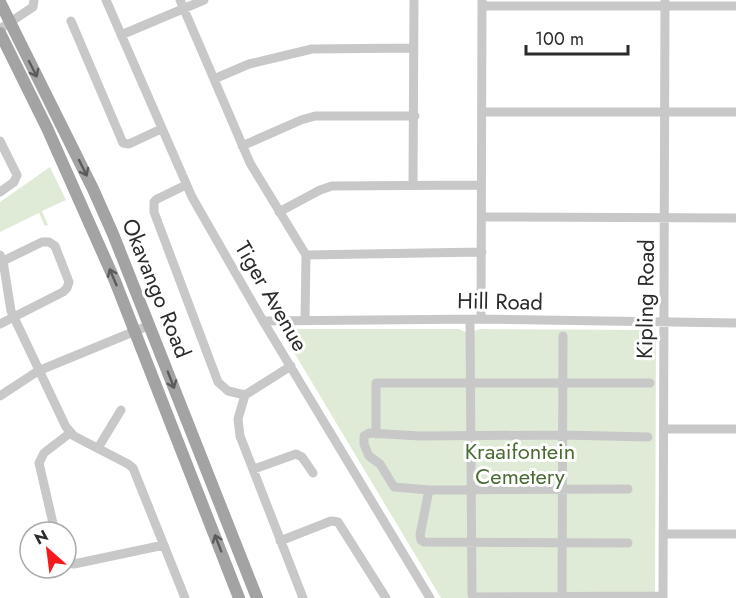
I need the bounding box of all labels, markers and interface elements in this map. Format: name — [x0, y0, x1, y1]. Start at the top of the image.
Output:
scale bar — [526, 18, 628, 56]
text: 100 m — [535, 26, 584, 52]
one-way arrow — [28, 60, 40, 78]
one-way arrow — [77, 158, 89, 176]
street label: Okavango Road — [114, 213, 200, 363]
street label: Tiger Avenue — [228, 235, 316, 357]
street label: Kipling Road — [628, 239, 662, 359]
one-way arrow — [106, 268, 117, 286]
street label: Hill Road — [457, 284, 543, 318]
one-way arrow — [166, 370, 177, 388]
park label: Kraaifontein Cemetery — [465, 435, 575, 492]
north arrow — [18, 520, 78, 580]
text: N — [30, 524, 52, 550]
one-way arrow — [211, 535, 222, 553]

